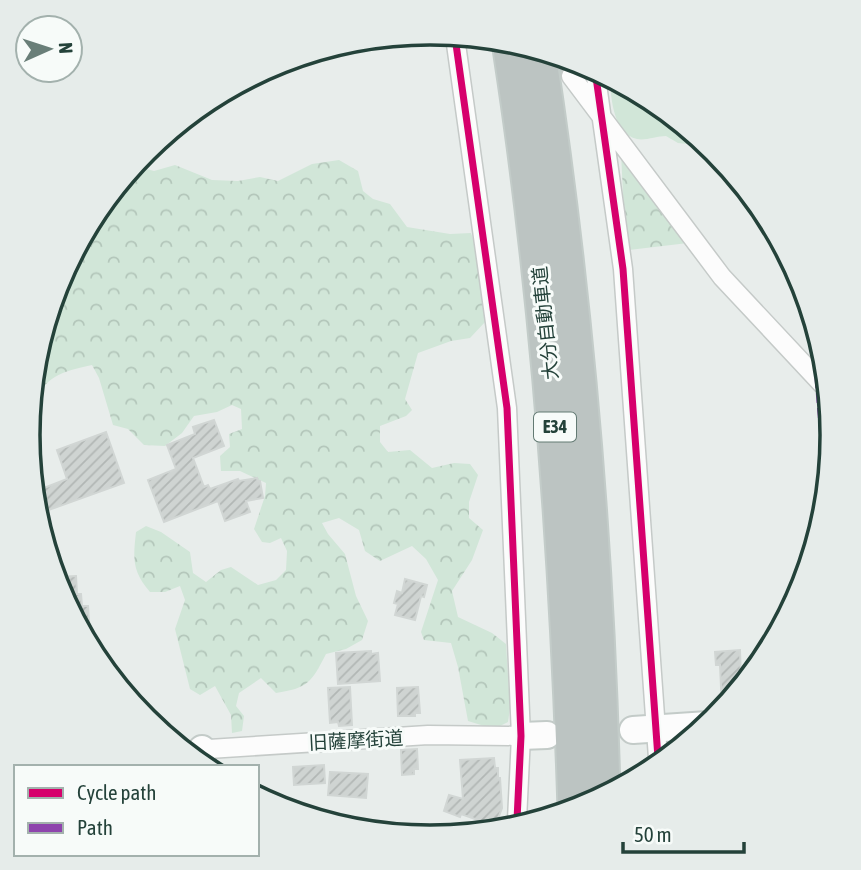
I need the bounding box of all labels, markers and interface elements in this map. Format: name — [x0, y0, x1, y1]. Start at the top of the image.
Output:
north arrow — [14, 14, 84, 84]
text: N — [55, 42, 77, 54]
street label: 大分自動車道 — [528, 265, 562, 381]
road number: E34 — [534, 412, 576, 442]
street label: 旧薩摩街道 — [308, 727, 404, 753]
legend — [14, 765, 259, 856]
text: Cycle path — [77, 780, 156, 804]
scale bar — [623, 810, 744, 854]
text: Path — [77, 815, 113, 839]
text: 50 m — [634, 822, 672, 846]

